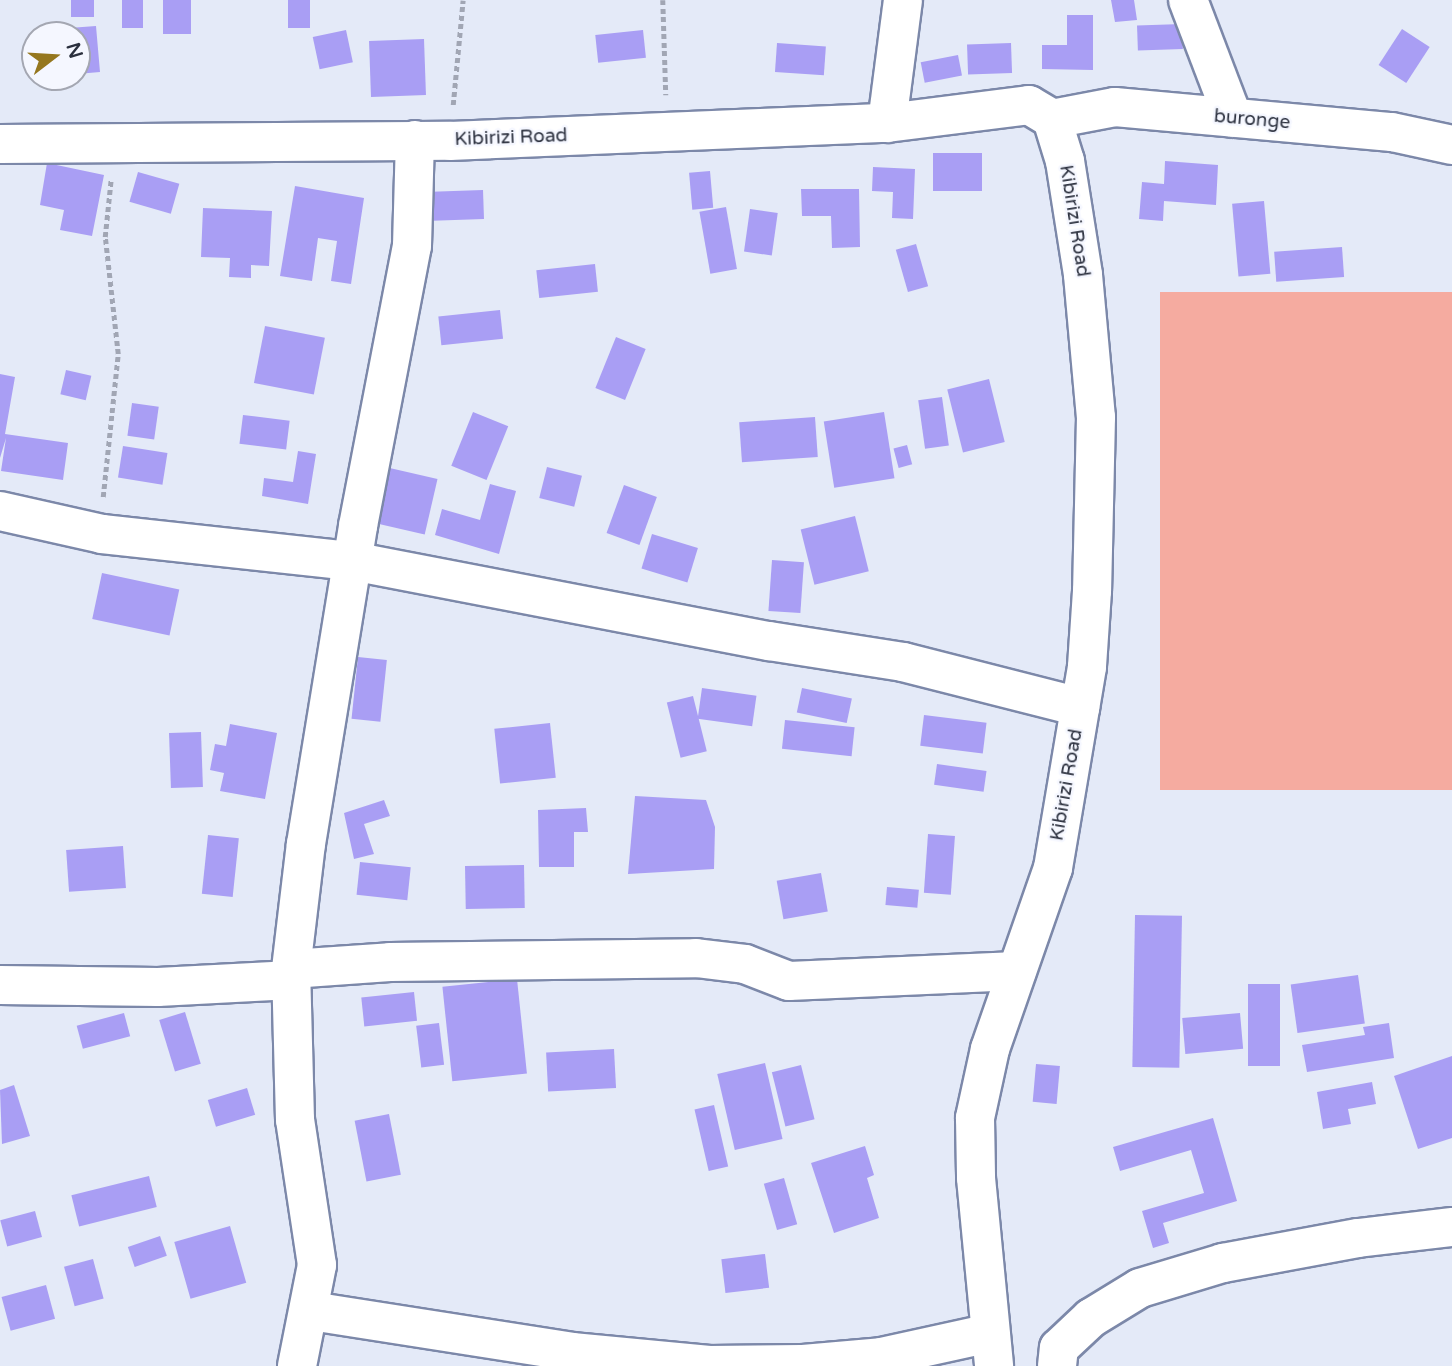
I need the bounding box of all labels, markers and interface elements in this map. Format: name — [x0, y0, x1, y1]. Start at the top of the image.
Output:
north arrow — [21, 21, 91, 91]
text: N — [61, 40, 87, 61]
street label: buronge — [1213, 105, 1291, 135]
street label: Kibirizi Road — [454, 125, 568, 151]
street label: Kibirizi Road — [1054, 163, 1094, 279]
street label: Kibirizi Road — [1046, 727, 1088, 843]

